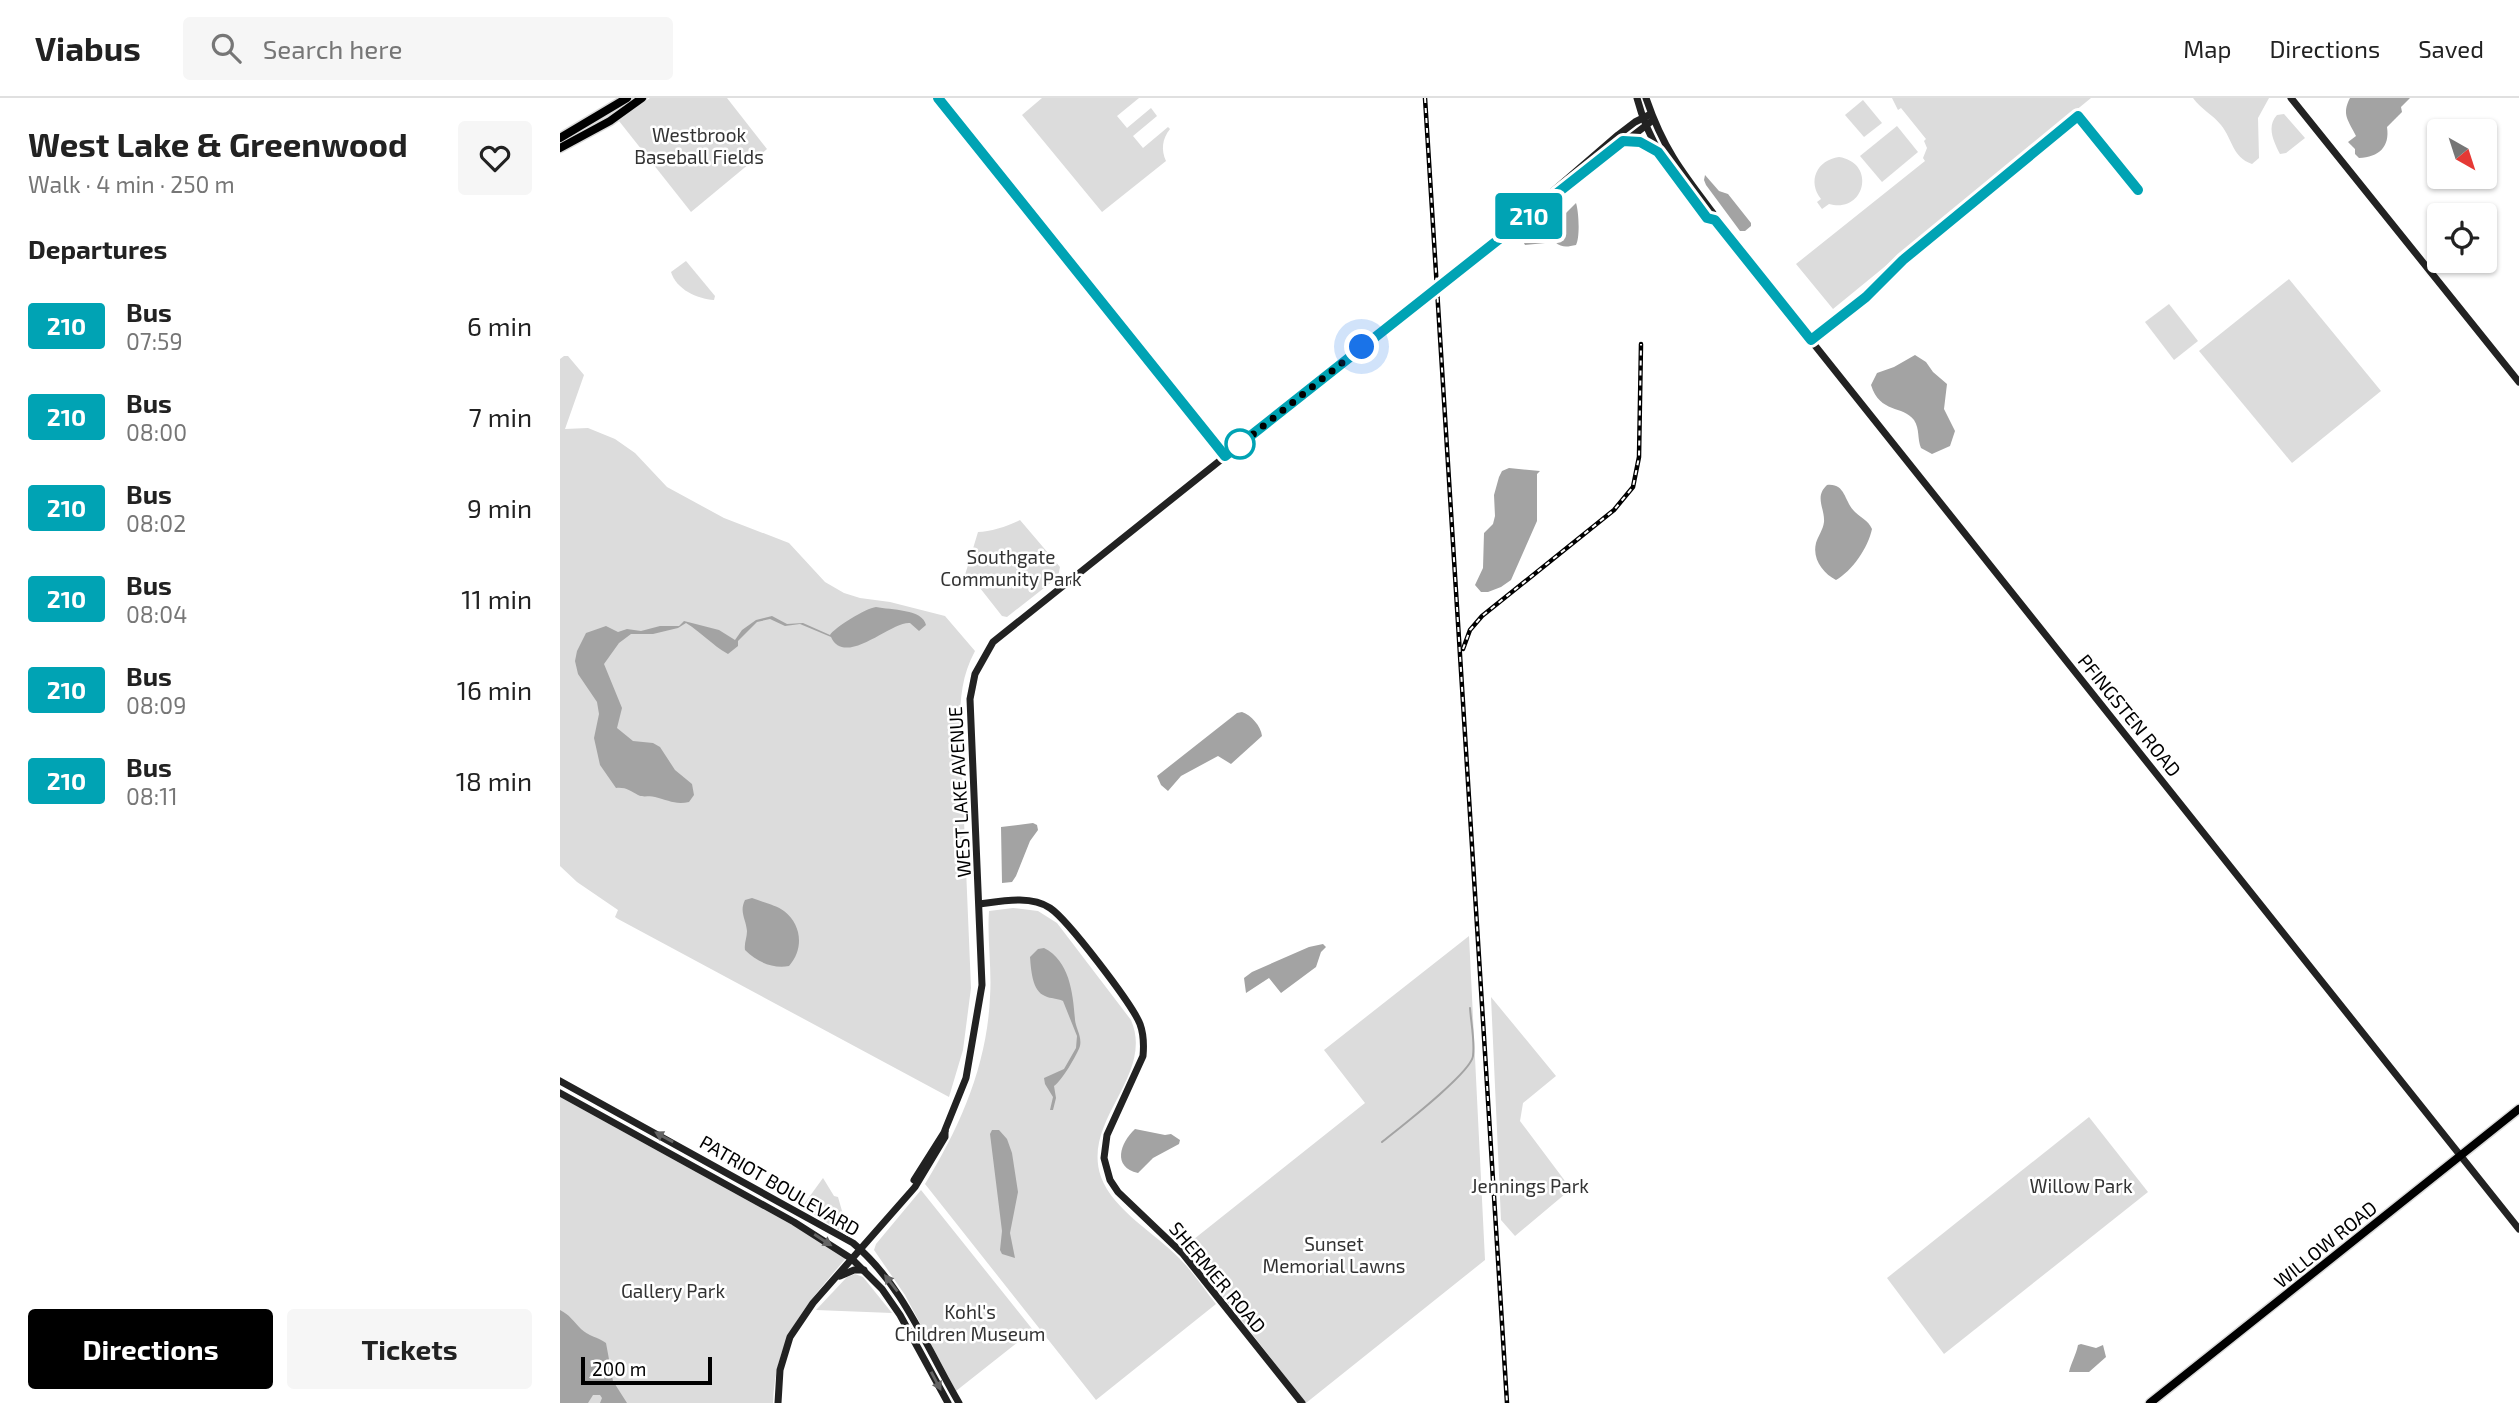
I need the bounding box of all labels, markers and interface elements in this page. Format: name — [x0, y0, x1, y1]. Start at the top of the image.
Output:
search box — [183, 17, 673, 80]
text: Viabus — [35, 28, 141, 68]
icon: search — [207, 29, 245, 67]
text: Search here — [263, 33, 402, 64]
text: Map — [2183, 34, 2231, 63]
text: Directions — [2269, 34, 2380, 63]
text: Saved — [2418, 34, 2484, 63]
north arrow — [2427, 119, 2497, 189]
map controls — [2427, 119, 2497, 273]
button: heart — [458, 121, 532, 195]
park label: Westbrook Baseball Fields — [634, 123, 764, 168]
text: West Lake & Greenwood — [28, 124, 408, 164]
text: Walk · 4 min · 250 m — [28, 170, 235, 198]
line badge: 210 — [1489, 193, 1569, 239]
text: 210 — [1509, 201, 1549, 230]
button: locate — [2427, 203, 2497, 273]
text: Departures — [28, 233, 167, 264]
text: Bus — [126, 296, 172, 327]
text: 6 min — [467, 310, 532, 341]
text: 210 — [47, 311, 86, 340]
text: 07:59 — [126, 327, 183, 355]
your location — [1344, 329, 1379, 364]
text: Bus — [126, 387, 172, 418]
text: 7 min — [469, 401, 532, 432]
text: 210 — [47, 402, 86, 431]
text: 08:00 — [126, 418, 187, 446]
unlabelled marker — [1225, 429, 1255, 459]
text: Bus — [126, 478, 172, 509]
text: 9 min — [467, 492, 532, 523]
text: 210 — [47, 493, 86, 522]
text: 08:02 — [126, 509, 186, 537]
park label: Southgate Community Park — [940, 545, 1082, 590]
text: Bus — [126, 569, 172, 600]
text: 11 min — [461, 583, 532, 614]
text: 210 — [47, 584, 86, 613]
text: 08:04 — [126, 600, 187, 628]
street label: PFINGSTEN ROAD — [2074, 649, 2186, 781]
text: Bus — [126, 660, 172, 691]
text: 16 min — [457, 674, 532, 705]
text: 210 — [47, 675, 86, 704]
text: 08:09 — [126, 691, 186, 719]
street label: WEST LAKE AVENUE — [943, 706, 975, 878]
text: Bus — [126, 751, 172, 782]
text: 18 min — [456, 765, 532, 796]
text: 210 — [47, 766, 86, 795]
text: 08:11 — [126, 782, 178, 810]
street label: PATRIOT BOULEVARD — [696, 1130, 864, 1240]
one-way arrow — [654, 1131, 674, 1143]
park label: Jennings Park — [1471, 1174, 1589, 1197]
park label: Willow Park — [2029, 1174, 2133, 1197]
street label: WILLOW ROAD — [2269, 1196, 2381, 1292]
street label: SHERMER ROAD — [1165, 1217, 1271, 1337]
park label: Sunset Memorial Lawns — [1262, 1232, 1406, 1277]
one-way arrow — [814, 1233, 833, 1246]
one-way arrow — [883, 1275, 898, 1293]
park label: Gallery Park — [621, 1279, 725, 1302]
park label: Kohl's Children Museum — [895, 1300, 1045, 1345]
button: Directions — [28, 1309, 273, 1389]
button: Tickets — [287, 1309, 532, 1389]
scale bar — [581, 1354, 712, 1386]
text: 200 m — [592, 1357, 646, 1380]
one-way arrow — [930, 1371, 942, 1391]

